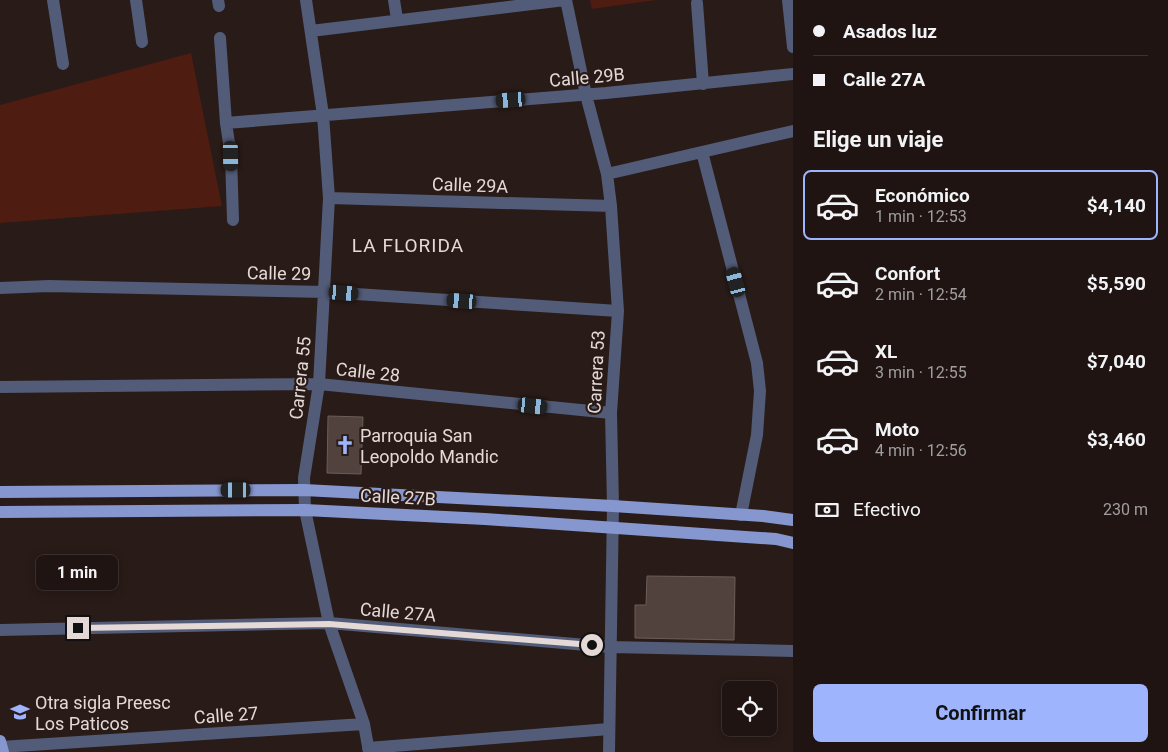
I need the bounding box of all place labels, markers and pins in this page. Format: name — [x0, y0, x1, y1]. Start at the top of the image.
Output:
place label: Parroquia San Leopoldo Mandic — [360, 425, 499, 467]
church icon: Parroquia San Leopoldo Mandic — [334, 434, 356, 456]
place label: Otra sigla Preesc Los Paticos — [35, 692, 171, 734]
school or university icon: Otra sigla Preesc Los Paticos — [9, 701, 31, 723]

